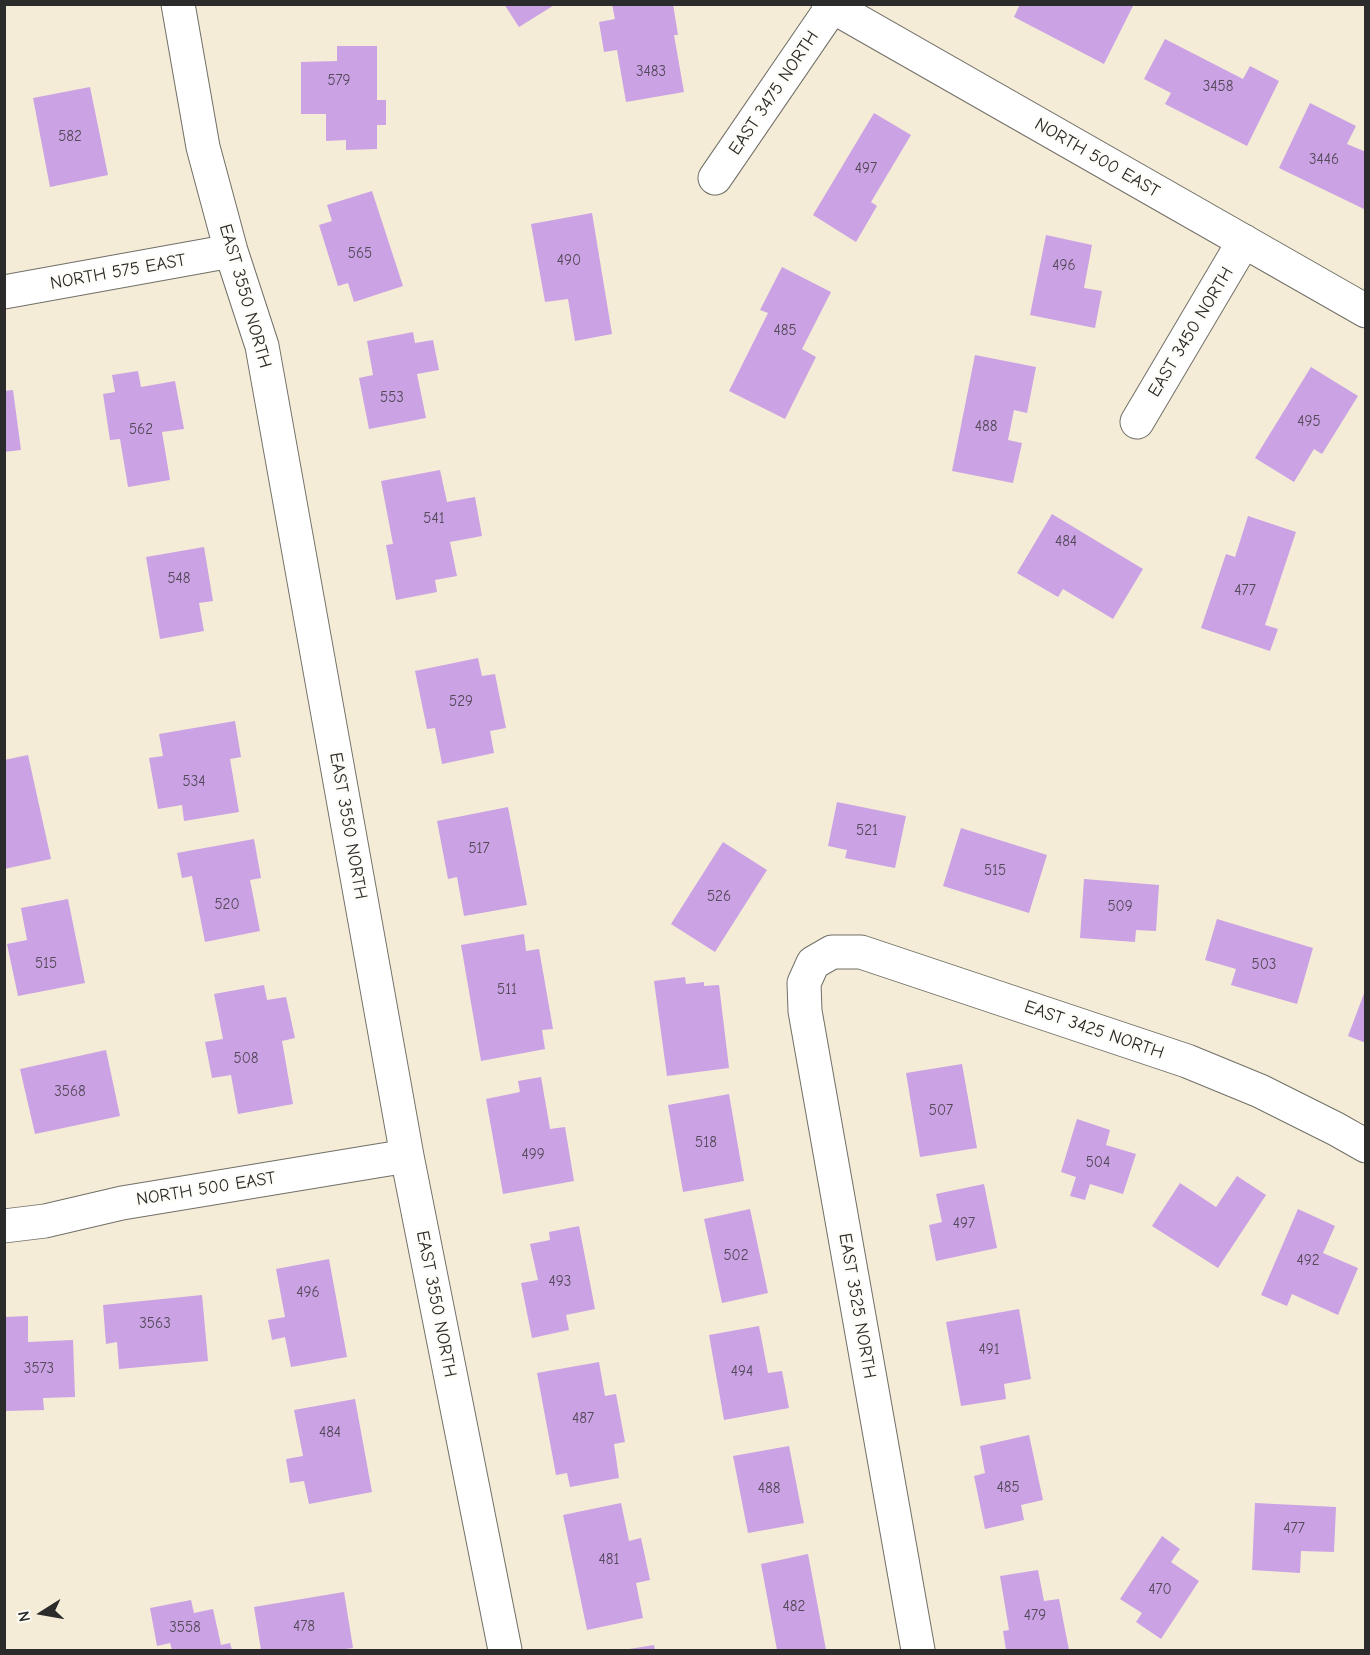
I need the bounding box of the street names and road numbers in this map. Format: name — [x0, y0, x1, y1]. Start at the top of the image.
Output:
street label: EAST 3475 NORTH — [724, 27, 824, 159]
street label: NORTH 500 EAST — [1031, 113, 1163, 203]
street label: EAST 3550 NORTH — [214, 222, 276, 370]
street label: NORTH 575 EAST — [49, 249, 187, 295]
street label: EAST 3450 NORTH — [1144, 263, 1238, 401]
street label: EAST 3550 NORTH — [324, 751, 372, 901]
street label: EAST 3425 NORTH — [1021, 996, 1167, 1064]
street label: NORTH 500 EAST — [135, 1167, 277, 1211]
street label: EAST 3550 NORTH — [411, 1229, 461, 1379]
street label: EAST 3525 NORTH — [834, 1232, 880, 1380]

